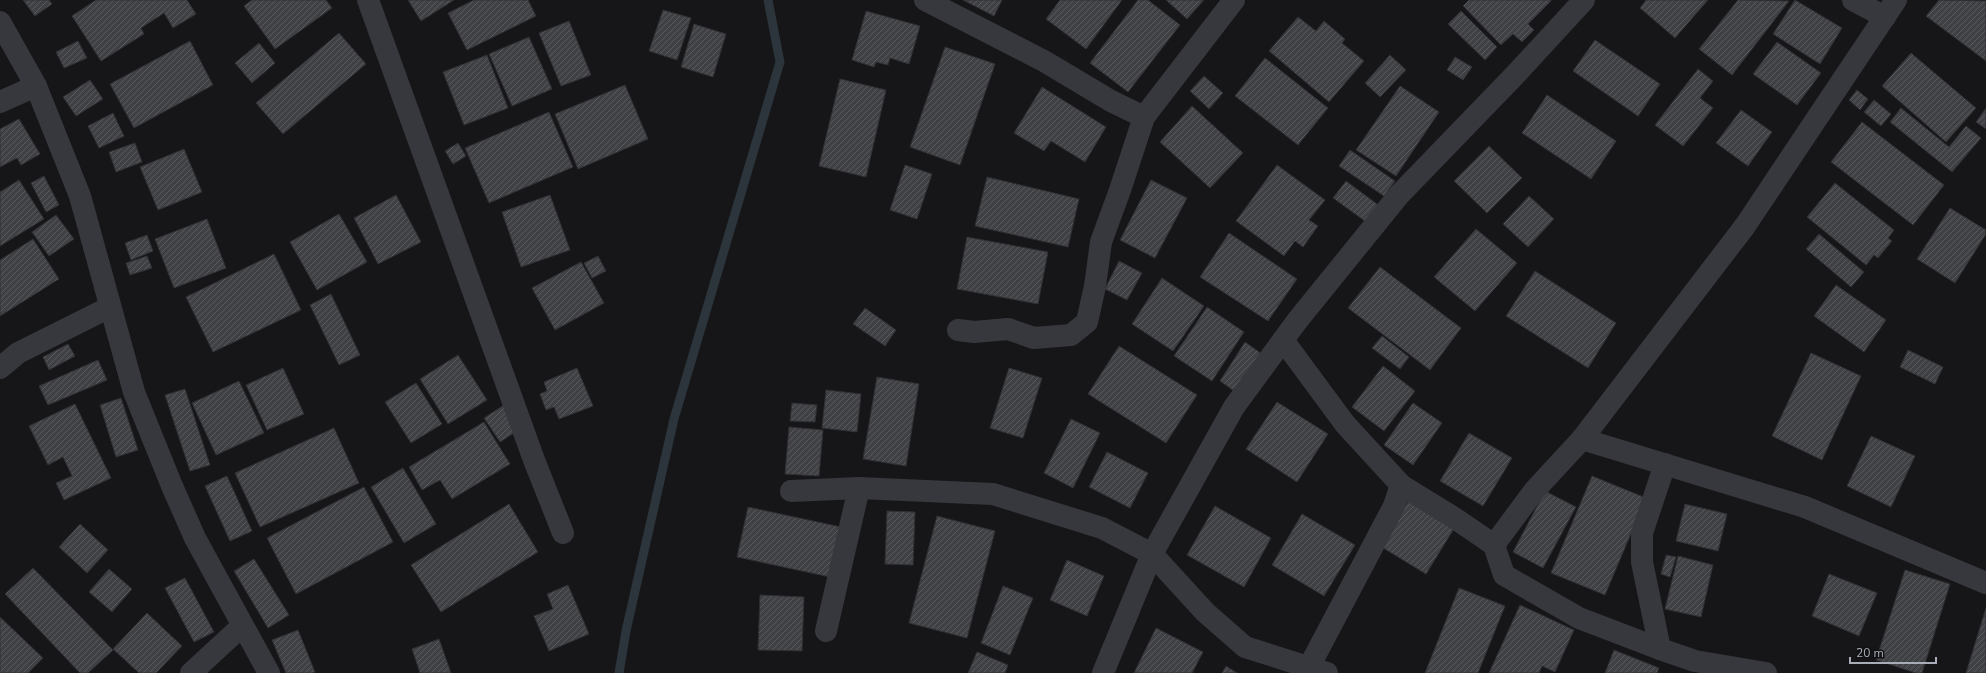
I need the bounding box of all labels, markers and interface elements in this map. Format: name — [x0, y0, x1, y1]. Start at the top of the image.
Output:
scale bar — [1850, 639, 1936, 665]
text: 20 m — [1856, 645, 1884, 661]

